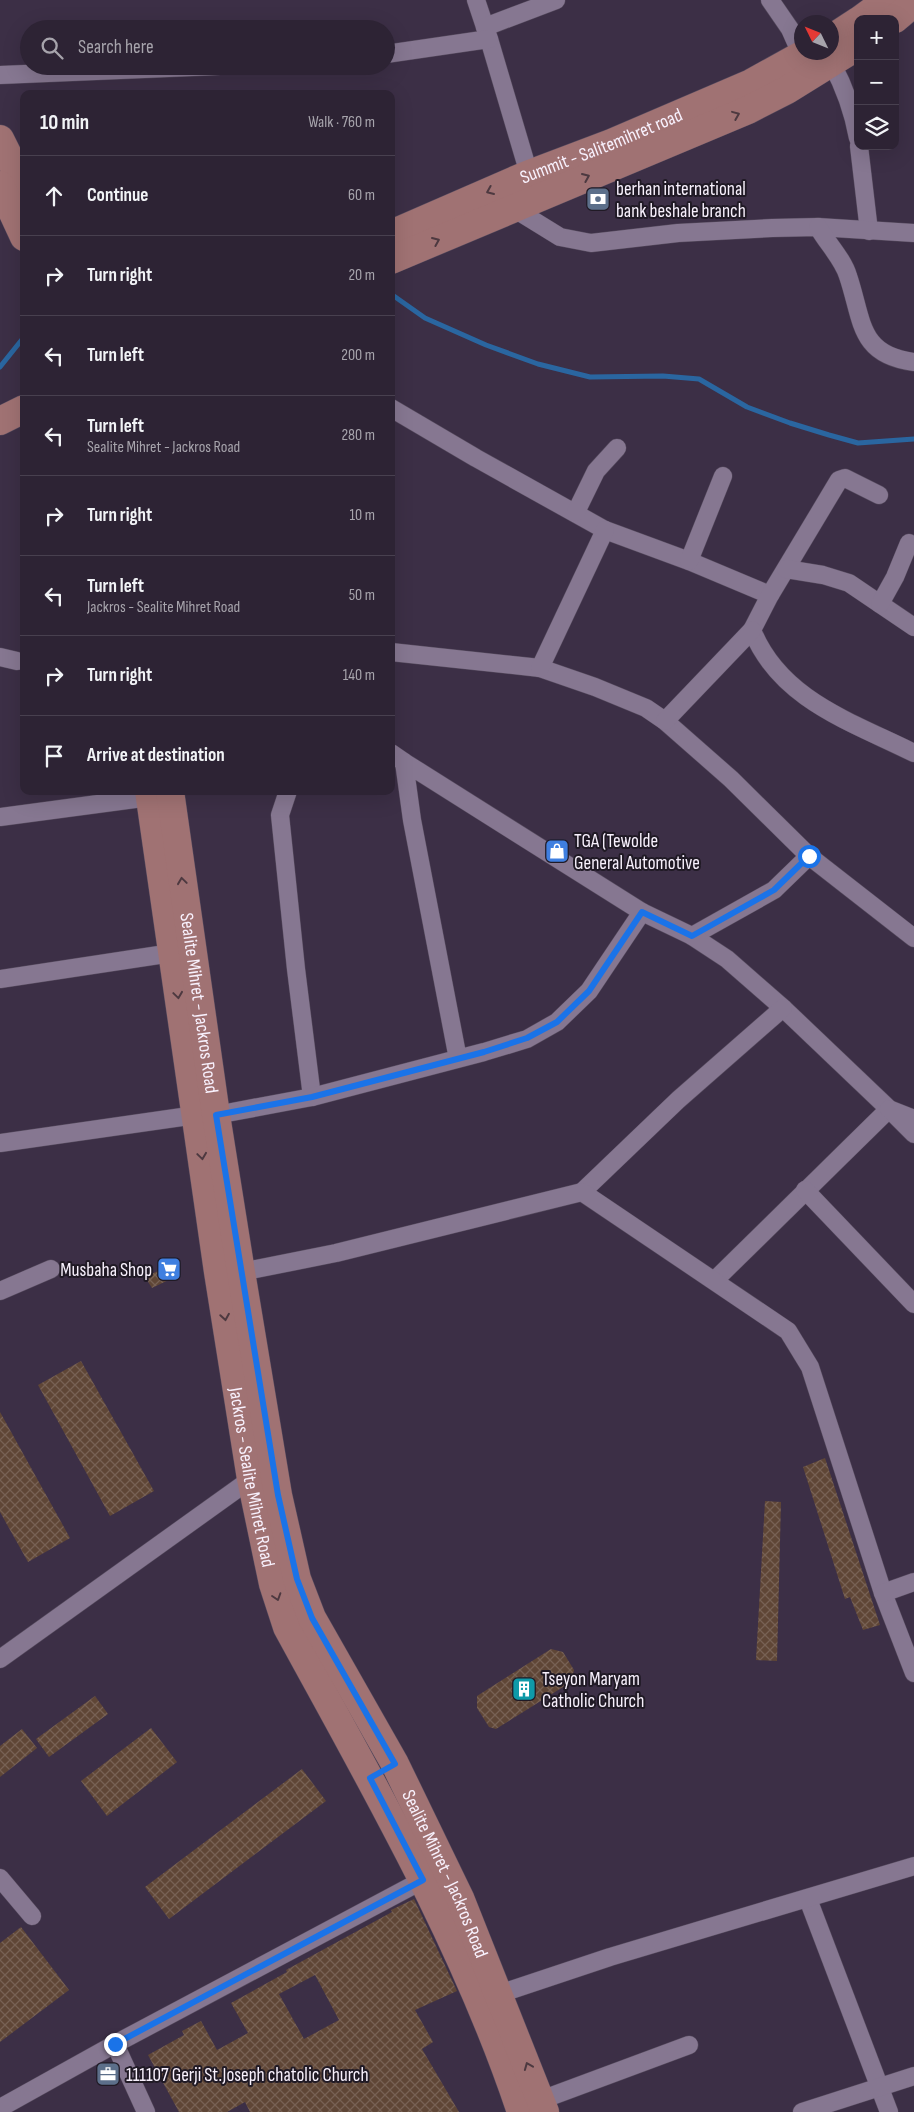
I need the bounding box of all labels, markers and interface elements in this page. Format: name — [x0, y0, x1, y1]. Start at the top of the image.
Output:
north arrow — [794, 15, 839, 60]
map controls — [854, 15, 899, 150]
button: + — [854, 15, 899, 60]
search box — [20, 20, 395, 75]
icon: search — [38, 34, 66, 62]
text: Search here — [78, 36, 154, 59]
button: − — [854, 60, 899, 105]
street label: Summit - Salitemihret road — [517, 104, 686, 189]
button: layers — [854, 105, 899, 150]
text: 10 min — [40, 110, 89, 135]
one-way arrow — [731, 111, 740, 122]
text: Walk · 760 m — [308, 113, 375, 132]
one-way arrow — [581, 173, 589, 183]
place label: berhan international bank beshale branch — [616, 178, 746, 223]
icon: ahead — [40, 182, 68, 210]
text: Continue — [87, 184, 148, 207]
one-way arrow — [486, 184, 495, 195]
text: 60 m — [348, 186, 375, 205]
bank icon: berhan international bank beshale branch — [585, 186, 611, 212]
one-way arrow — [431, 237, 440, 248]
icon: right — [40, 262, 68, 290]
text: Turn right — [87, 264, 152, 287]
text: 20 m — [348, 266, 375, 285]
icon: left — [40, 342, 68, 370]
text: Turn left — [87, 344, 144, 367]
text: 200 m — [341, 346, 375, 365]
text: Turn left — [87, 415, 144, 438]
icon: left — [40, 422, 68, 450]
text: 280 m — [341, 426, 375, 445]
text: Sealite Mihret - Jackros Road — [87, 438, 240, 457]
icon: right — [40, 502, 68, 530]
text: Turn right — [87, 504, 152, 527]
text: 10 m — [349, 506, 375, 525]
text: Turn left — [87, 575, 144, 598]
icon: left — [40, 582, 68, 610]
text: 50 m — [349, 586, 375, 605]
text: Jackros - Sealite Mihret Road — [87, 598, 240, 617]
icon: right — [40, 662, 68, 690]
text: Turn right — [87, 664, 152, 687]
text: 140 m — [343, 666, 375, 685]
icon: arrive — [40, 742, 68, 770]
text: Arrive at destination — [87, 744, 225, 767]
place label: TGA (Tewolde General Automotive — [574, 830, 700, 875]
shop icon: TGA (Tewolde General Automotive — [544, 838, 570, 864]
route start — [798, 845, 821, 868]
one-way arrow — [178, 877, 188, 886]
street label: Sealite Mihret - Jackros Road — [174, 911, 223, 1095]
one-way arrow — [172, 992, 183, 1000]
one-way arrow — [196, 1152, 206, 1161]
supermarket icon: Musbaha Shop — [156, 1256, 182, 1282]
place label: Musbaha Shop — [60, 1259, 152, 1282]
one-way arrow — [220, 1313, 230, 1321]
street label: Jackros - Sealite Mihret Road — [223, 1385, 279, 1569]
one-way arrow — [271, 1592, 281, 1601]
place label: Tseyon Maryam Catholic Church — [542, 1668, 644, 1713]
building icon: Tseyon Maryam Catholic Church — [511, 1676, 537, 1702]
street label: Sealite Mihret - Jackros Road — [396, 1786, 493, 1961]
route end — [104, 2033, 127, 2056]
office icon: 111107 Gerji St.Joseph chatolic Church — [95, 2061, 121, 2087]
one-way arrow — [524, 2062, 534, 2071]
place label: 111107 Gerji St.Joseph chatolic Church — [126, 2064, 369, 2087]

